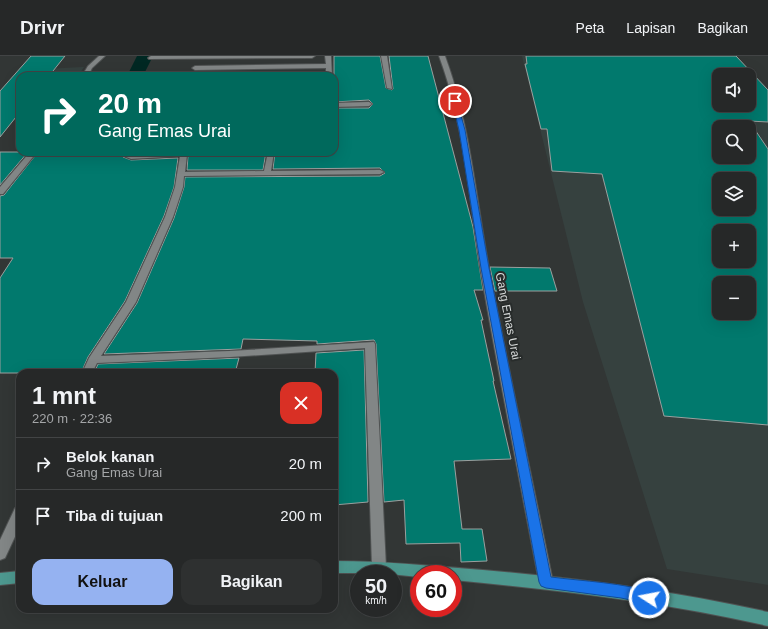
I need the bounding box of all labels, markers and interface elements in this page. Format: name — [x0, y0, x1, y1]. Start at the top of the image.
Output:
text: Drivr — [20, 17, 64, 38]
text: Peta — [576, 20, 604, 36]
text: Lapisan — [626, 20, 675, 36]
text: Bagikan — [697, 20, 748, 36]
map controls — [712, 68, 756, 320]
button: sound — [712, 68, 756, 112]
pin — [438, 84, 472, 118]
icon: right — [32, 88, 84, 140]
text: 20 m — [98, 88, 162, 119]
icon: arrive — [444, 90, 466, 112]
button: search — [712, 120, 756, 164]
text: Gang Emas Urai — [98, 121, 231, 141]
button: layers — [712, 172, 756, 216]
button: + — [712, 224, 756, 268]
street label: Gang Emas Urai — [493, 271, 523, 361]
button: − — [712, 276, 756, 320]
text: 1 mnt — [32, 382, 96, 409]
button: close — [280, 382, 322, 424]
text: 220 m · 22:36 — [32, 411, 112, 426]
text: Belok kanan — [66, 448, 154, 465]
icon: right — [32, 453, 54, 475]
text: 20 m — [289, 455, 322, 472]
text: Gang Emas Urai — [66, 465, 162, 480]
icon: arrive — [32, 505, 54, 527]
text: Tiba di tujuan — [66, 507, 163, 524]
text: 200 m — [280, 507, 322, 524]
button: Keluar — [32, 559, 173, 605]
button: Bagikan — [181, 559, 322, 605]
speed limit sign: 60 — [410, 565, 462, 617]
text: 50 — [365, 575, 387, 597]
position arrow — [628, 577, 670, 619]
text: km/h — [365, 595, 387, 606]

